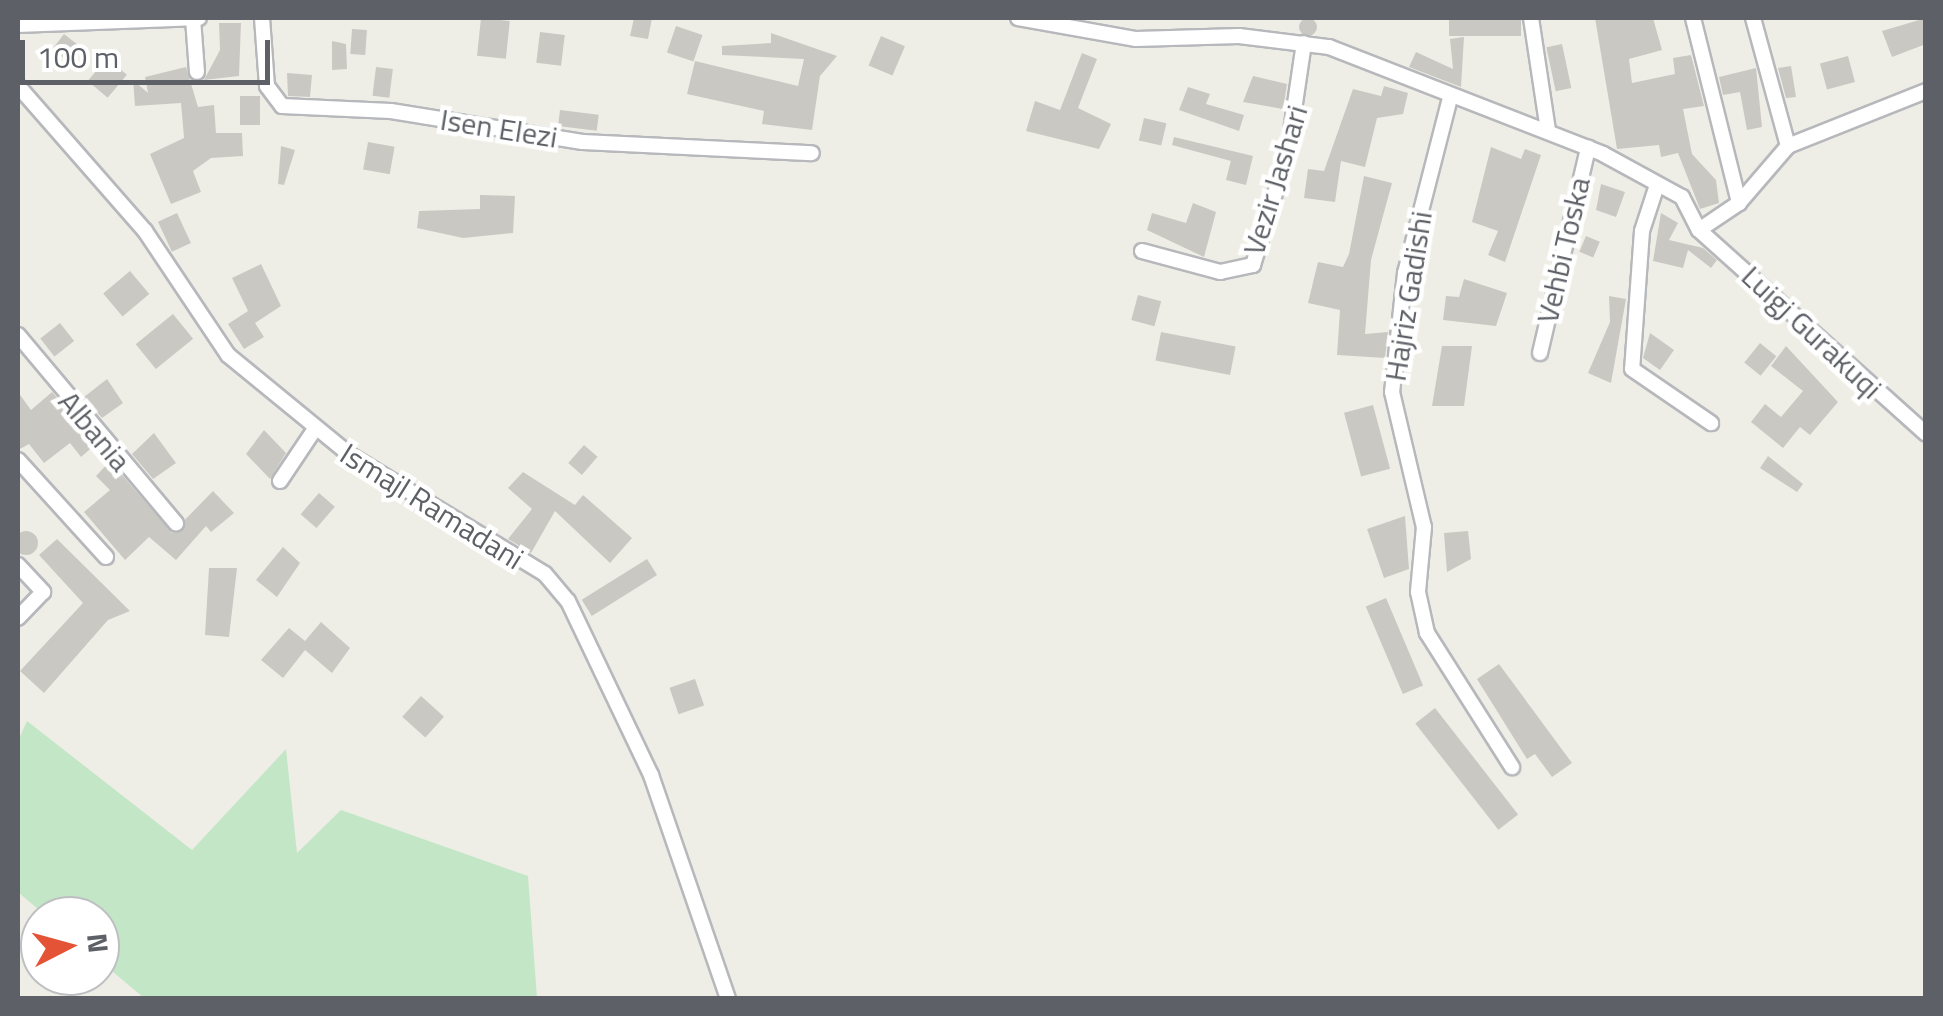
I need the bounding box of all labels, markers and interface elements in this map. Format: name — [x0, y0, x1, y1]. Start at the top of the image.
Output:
scale bar — [25, 20, 275, 82]
text: 100 m — [37, 34, 119, 80]
street label: Isen Elezi — [438, 101, 560, 155]
street label: Vezir Jashari — [1235, 101, 1315, 259]
street label: Vehbi Toska — [1529, 173, 1597, 327]
street label: Hajriz Gadishi — [1377, 208, 1439, 384]
street label: Luigj Gurakuqi — [1735, 258, 1889, 406]
street label: Albania — [51, 384, 139, 478]
street label: Ismajl Ramadani — [334, 435, 530, 577]
north arrow — [20, 896, 120, 996]
text: N — [76, 931, 121, 955]

